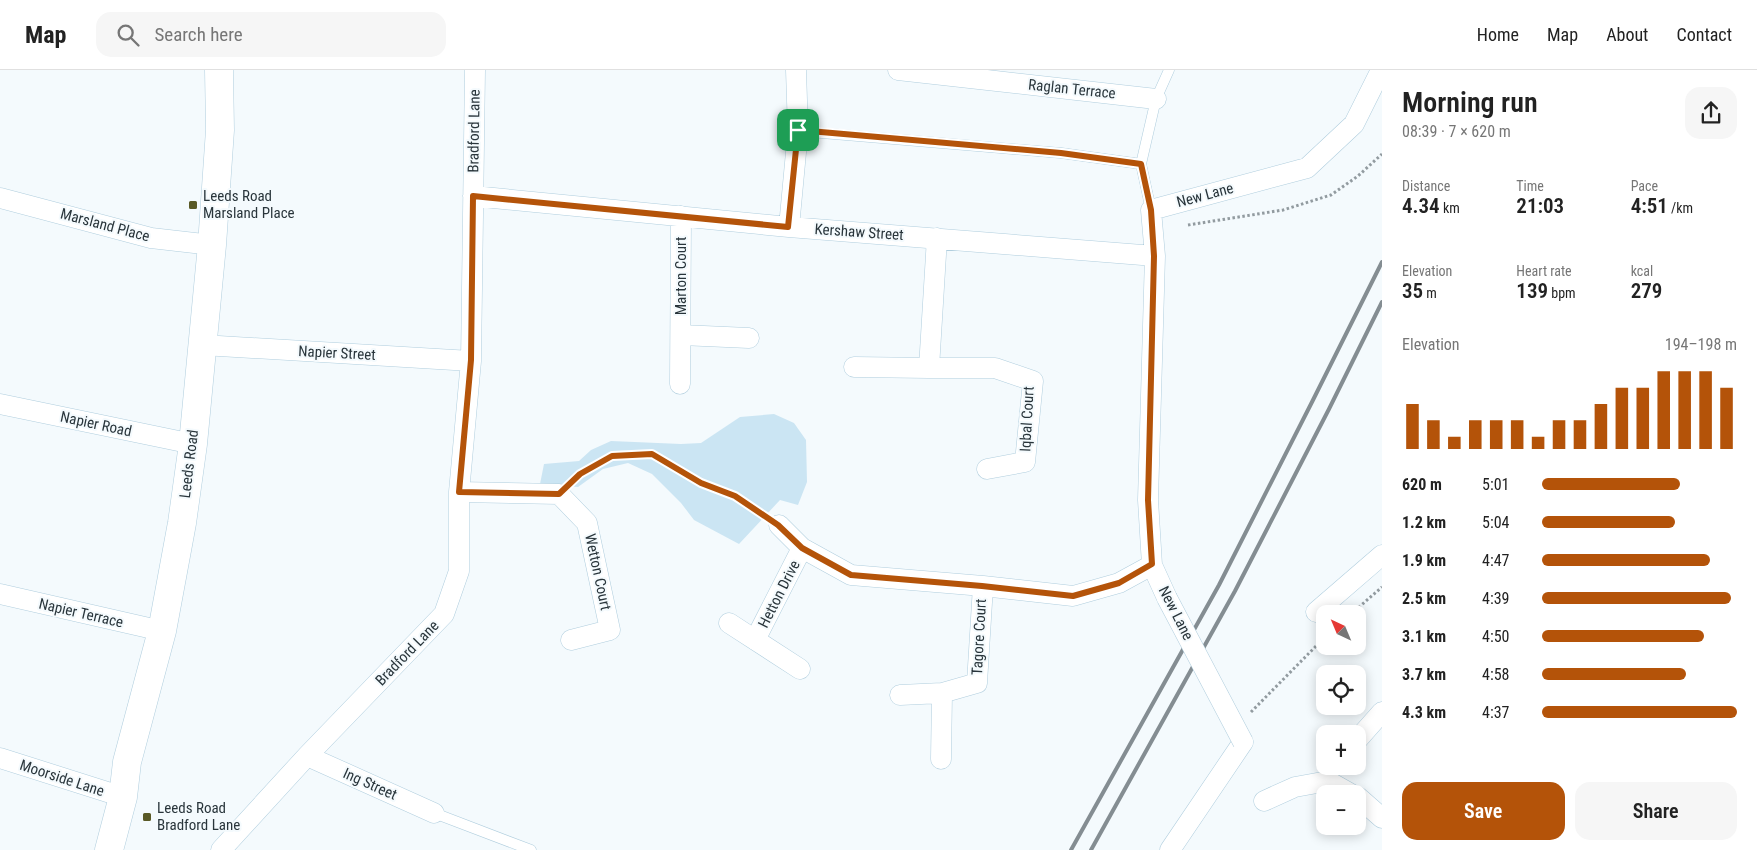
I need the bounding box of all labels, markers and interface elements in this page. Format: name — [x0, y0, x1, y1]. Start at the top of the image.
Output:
search box — [96, 12, 446, 57]
text: Map — [25, 21, 66, 49]
icon: search — [114, 21, 142, 49]
text: Search here — [154, 23, 243, 46]
text: Home — [1477, 24, 1519, 45]
text: Map — [1547, 24, 1578, 45]
text: About — [1606, 24, 1648, 45]
text: Contact — [1676, 24, 1732, 45]
street label: Raglan Terrace — [1027, 75, 1117, 103]
text: Morning run — [1402, 86, 1538, 119]
button: share — [1685, 87, 1737, 139]
street label: Bradford Lane — [464, 89, 484, 173]
pin — [777, 109, 819, 151]
icon: arrive — [784, 116, 812, 144]
text: 08:39 · 7 × 620 m — [1402, 122, 1511, 141]
text: Distance — [1402, 178, 1450, 194]
text: Time — [1516, 178, 1544, 194]
text: Pace — [1631, 178, 1658, 194]
street label: New Lane — [1175, 179, 1235, 211]
place label: Leeds Road Marsland Place — [203, 187, 295, 222]
text: 4.34 — [1402, 194, 1440, 218]
text: 21:03 — [1516, 194, 1564, 218]
text: 4:51 — [1631, 194, 1668, 218]
marker: Leeds Road Marsland Place — [187, 199, 199, 211]
text: km — [1440, 200, 1460, 216]
text: /km — [1668, 200, 1693, 216]
street label: Marsland Place — [58, 204, 152, 246]
street label: Kershaw Street — [814, 220, 904, 244]
street label: Marton Court — [672, 237, 690, 315]
text: Elevation — [1402, 263, 1452, 279]
text: Heart rate — [1516, 263, 1572, 279]
text: kcal — [1631, 263, 1653, 279]
text: 35 — [1402, 279, 1423, 303]
text: 139 — [1516, 279, 1548, 303]
text: 279 — [1631, 279, 1662, 303]
text: m — [1423, 285, 1437, 301]
text: bpm — [1548, 285, 1576, 301]
text: Elevation — [1402, 335, 1460, 354]
text: 194–198 m — [1665, 335, 1737, 354]
street label: Napier Street — [298, 342, 376, 364]
street label: Iqbal Court — [1016, 386, 1038, 452]
street label: Napier Road — [59, 408, 133, 440]
street label: Leeds Road — [176, 429, 202, 499]
text: 620 m — [1402, 475, 1442, 494]
text: 5:01 — [1482, 475, 1509, 494]
text: 1.2 km — [1402, 513, 1446, 532]
text: 5:04 — [1482, 513, 1509, 532]
street label: Wetton Court — [581, 532, 615, 612]
text: 1.9 km — [1402, 551, 1446, 570]
text: 4:47 — [1482, 551, 1509, 570]
street label: Hetton Drive — [754, 557, 804, 631]
street label: New Lane — [1155, 583, 1197, 643]
text: 2.5 km — [1402, 589, 1446, 608]
text: 4:39 — [1482, 589, 1509, 608]
street label: Napier Terrace — [37, 595, 125, 631]
street label: Tagore Court — [968, 598, 990, 676]
north arrow — [1316, 605, 1366, 655]
map controls — [1316, 605, 1366, 835]
street label: Bradford Lane — [372, 617, 442, 689]
text: 3.1 km — [1402, 627, 1446, 646]
text: 4:50 — [1482, 627, 1509, 646]
button: locate — [1316, 665, 1366, 715]
text: 3.7 km — [1402, 665, 1446, 684]
text: 4:58 — [1482, 665, 1509, 684]
text: 4.3 km — [1402, 703, 1446, 722]
text: 4:37 — [1482, 703, 1509, 722]
button: + — [1316, 725, 1366, 775]
street label: Moorside Lane — [17, 756, 107, 800]
street label: Ing Street — [340, 764, 400, 804]
button: Save — [1402, 782, 1565, 840]
button: Share — [1575, 782, 1737, 840]
button: − — [1316, 785, 1366, 835]
place label: Leeds Road Bradford Lane — [157, 799, 240, 834]
marker: Leeds Road Bradford Lane — [141, 811, 153, 823]

